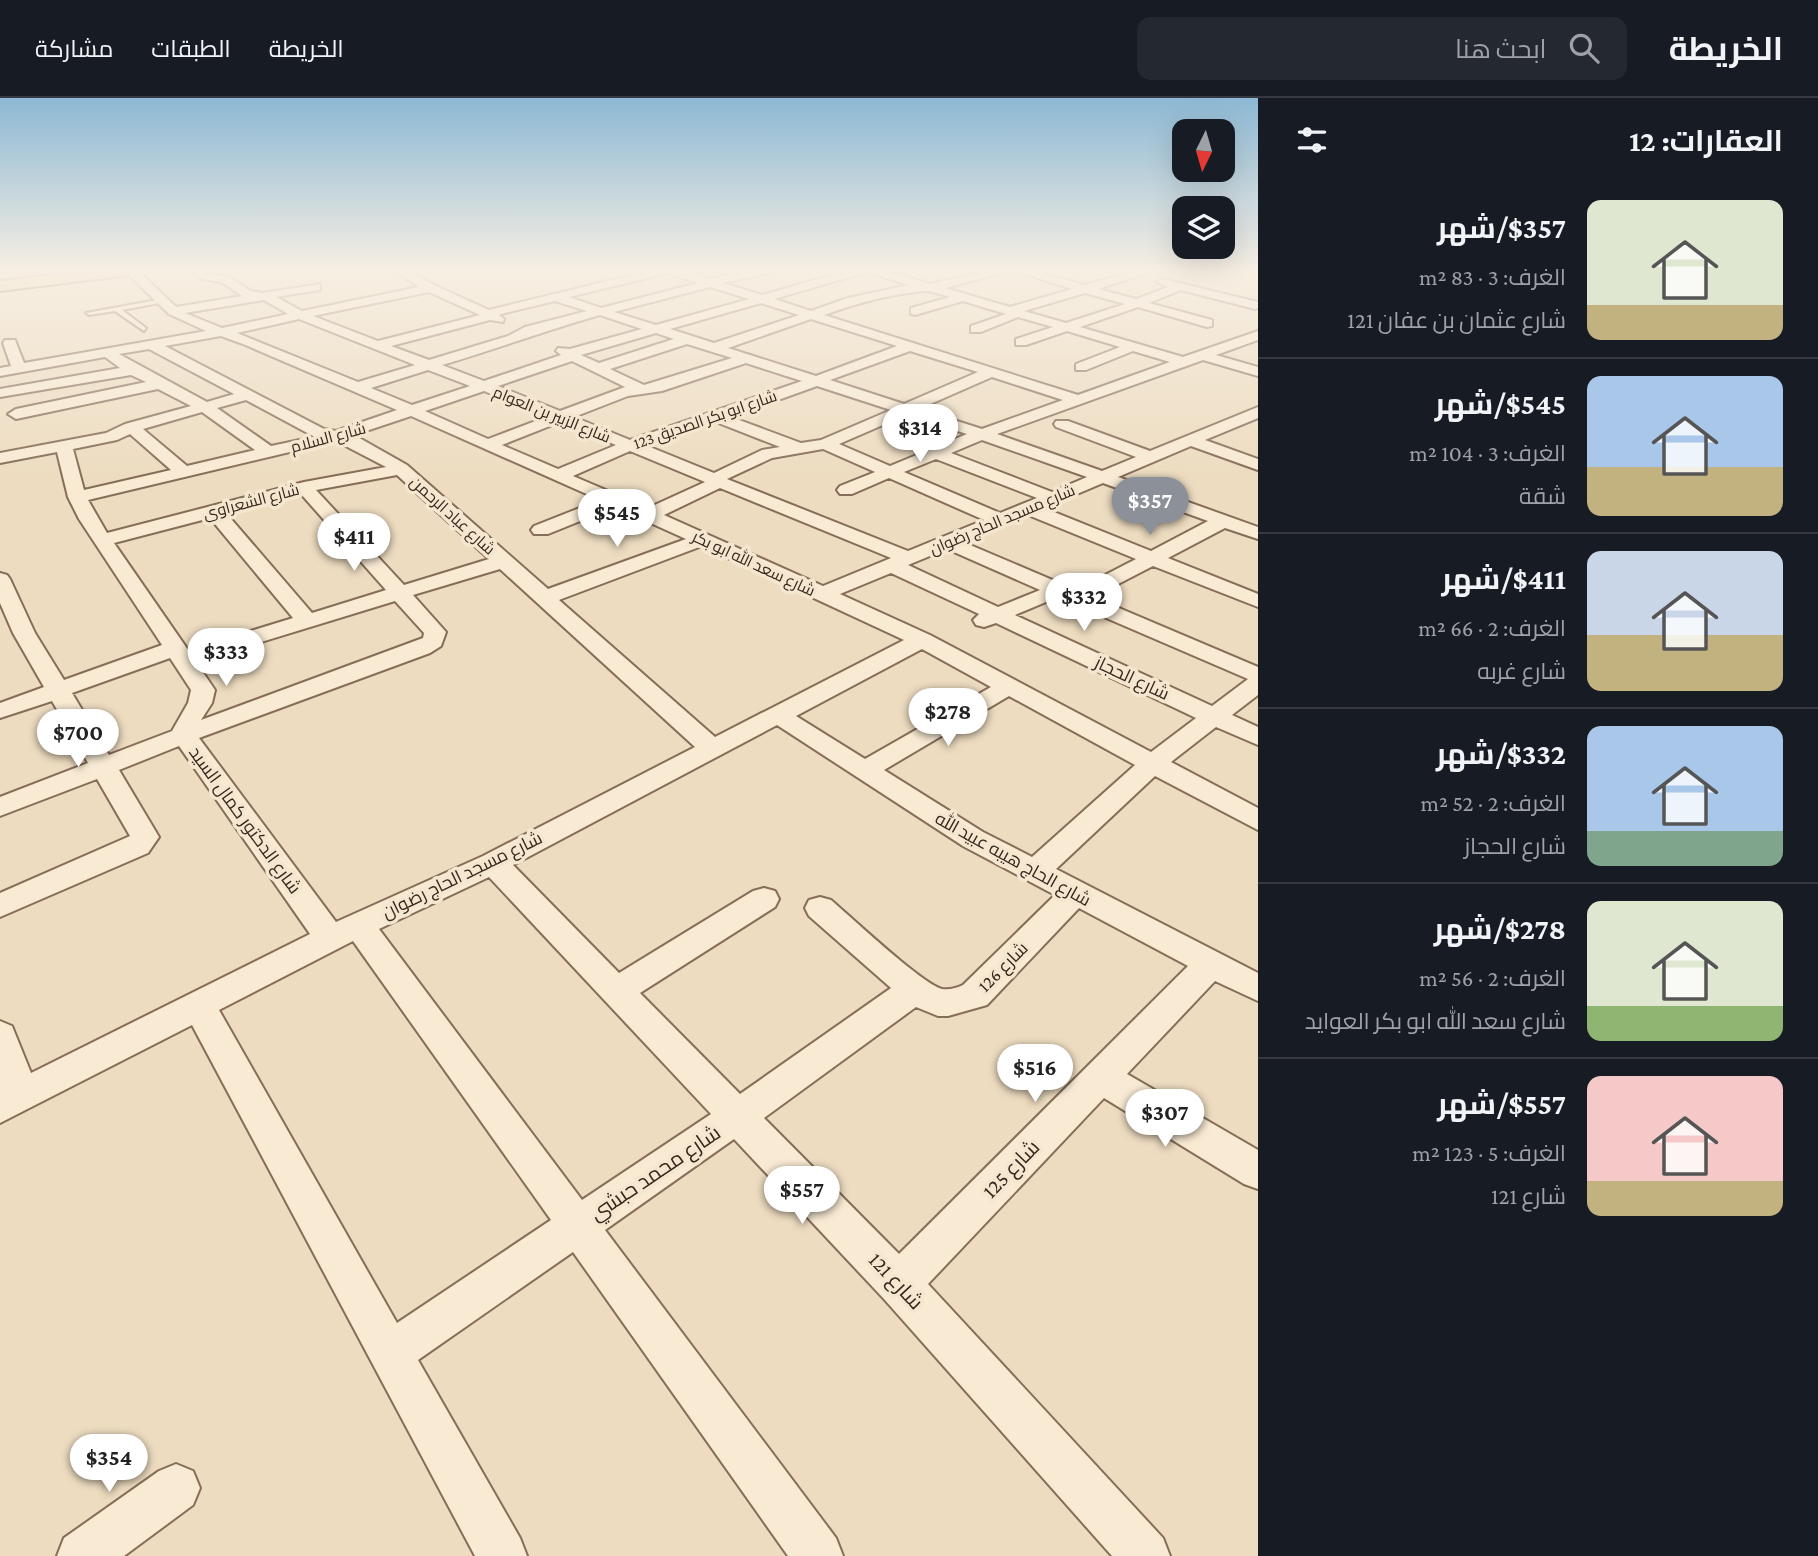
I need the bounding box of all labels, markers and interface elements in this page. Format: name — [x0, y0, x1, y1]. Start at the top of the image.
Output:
search box — [1137, 17, 1627, 80]
icon: search — [1565, 29, 1603, 67]
text: الخريطة — [1669, 30, 1783, 67]
text: مشاركة — [35, 35, 113, 62]
text: الطبقات — [151, 35, 231, 62]
text: الخريطة — [269, 35, 344, 62]
text: ابحث هنا — [1455, 35, 1547, 64]
north arrow — [1172, 119, 1236, 182]
map controls — [1172, 119, 1235, 259]
icon: filters — [1293, 121, 1331, 159]
text: العقارات: 12 — [1629, 124, 1783, 157]
button: layers — [1172, 196, 1235, 259]
text: $357/شهر — [1437, 211, 1566, 244]
icon: home — [1643, 228, 1727, 312]
text: الغرف: 3 · 83 m² — [1419, 264, 1566, 290]
text: شارع عثمان بن عفان 121 — [1347, 307, 1566, 333]
street label: شارع الزبير بن العوام — [489, 383, 613, 449]
street label: شارع ابو بكر الصديق 123 — [631, 387, 780, 455]
text: $545/شهر — [1435, 387, 1566, 420]
pin: $314 — [879, 404, 961, 464]
icon: home — [1643, 404, 1727, 488]
text: $314 — [898, 414, 942, 440]
street label: شارع السلام — [289, 419, 368, 459]
text: الغرف: 3 · 104 m² — [1409, 440, 1566, 466]
street label: شارع عباد الرحمن — [405, 473, 498, 560]
pin: $357 — [1109, 478, 1191, 537]
street label: شارع الشعراوى — [201, 480, 302, 525]
street label: شارع مسجد الحاج رضوان — [927, 481, 1079, 561]
text: شقة — [1519, 483, 1566, 509]
text: $357 — [1128, 487, 1172, 513]
pin: $545 — [576, 490, 658, 549]
text: $545 — [594, 499, 640, 525]
pin: $411 — [313, 514, 395, 573]
text: $411 — [333, 523, 375, 549]
street label: شارع سعد الله ابو بكر — [687, 525, 819, 602]
text: $411/شهر — [1442, 562, 1566, 595]
pin: $332 — [1043, 574, 1125, 633]
icon: home — [1643, 579, 1727, 663]
text: $332 — [1061, 583, 1107, 609]
text: الغرف: 2 · 66 m² — [1418, 615, 1566, 641]
pin: $333 — [185, 628, 267, 688]
text: $333 — [204, 638, 248, 664]
street label: شارع الحجاز — [1090, 652, 1172, 706]
text: شارع غربه — [1477, 658, 1566, 684]
pin: $278 — [907, 688, 989, 748]
text: $278 — [925, 698, 972, 724]
pin: $700 — [37, 710, 119, 769]
text: $700 — [53, 719, 103, 745]
text: $332/شهر — [1436, 737, 1566, 770]
street label: شارع الدكتور كمال السيد — [183, 743, 305, 899]
icon: home — [1643, 754, 1727, 838]
text: الغرف: 2 · 52 m² — [1420, 790, 1566, 816]
street label: شارع الحاج هيبه عبيد الله — [931, 806, 1095, 912]
street label: شارع مسجد الحاج رضوان — [379, 828, 546, 924]
text: شارع الحجاز — [1464, 833, 1566, 859]
text: $278/شهر — [1434, 912, 1566, 945]
icon: home — [1643, 929, 1727, 1013]
street label: شارع 126 — [974, 938, 1033, 997]
text: الغرف: 2 · 56 m² — [1419, 965, 1566, 991]
text: شارع سعد الله ابو بكر العوايد — [1305, 1008, 1566, 1034]
pin: $516 — [994, 1044, 1076, 1104]
text: $516 — [1013, 1054, 1057, 1080]
text: $557/شهر — [1437, 1087, 1566, 1120]
pin: $307 — [1124, 1090, 1206, 1149]
text: $307 — [1141, 1099, 1189, 1125]
icon: home — [1643, 1104, 1727, 1188]
street label: شارع محمد حبشي — [585, 1120, 727, 1228]
street label: شارع 125 — [978, 1135, 1046, 1204]
text: الغرف: 5 · 123 m² — [1412, 1140, 1566, 1166]
pin: $557 — [761, 1166, 843, 1226]
text: $557 — [780, 1176, 824, 1202]
text: شارع 121 — [1491, 1183, 1566, 1209]
street label: شارع 121 — [862, 1248, 928, 1316]
pin: $354 — [68, 1434, 150, 1494]
text: $354 — [86, 1444, 132, 1470]

